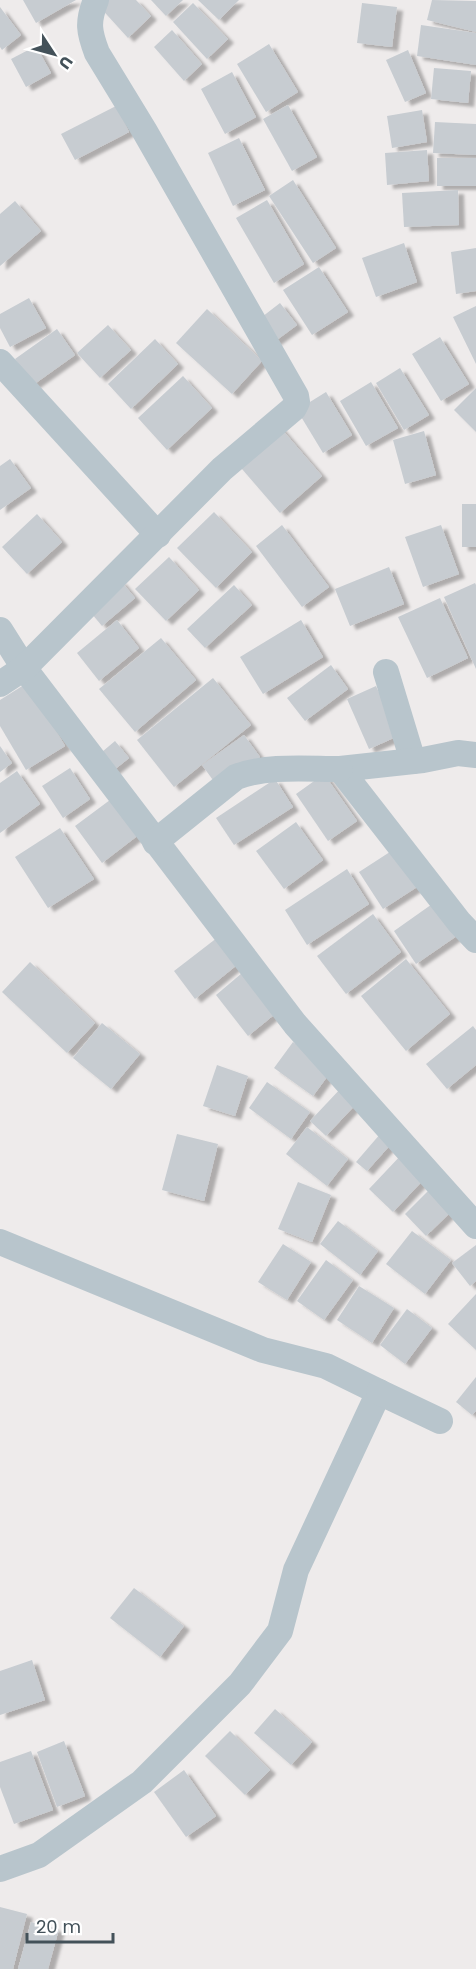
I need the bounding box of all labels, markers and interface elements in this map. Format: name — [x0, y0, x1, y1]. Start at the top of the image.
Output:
north arrow — [24, 24, 84, 84]
text: U — [53, 51, 78, 74]
scale bar — [27, 1906, 112, 1944]
text: 20 m — [36, 1914, 81, 1939]

